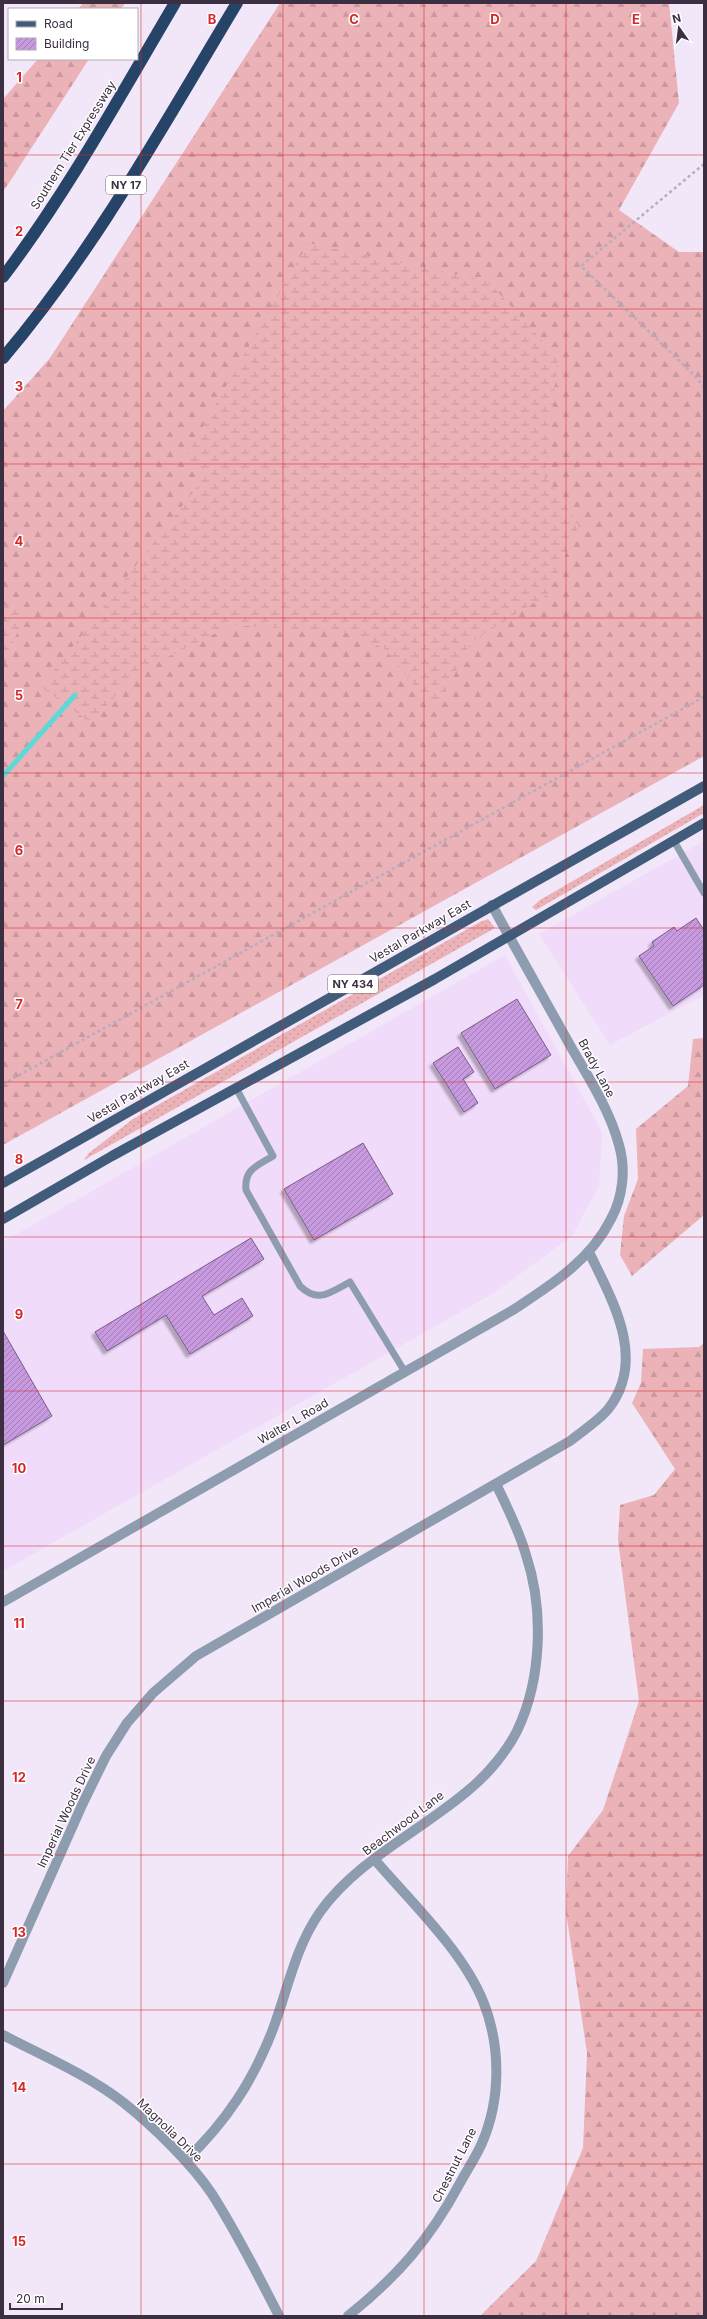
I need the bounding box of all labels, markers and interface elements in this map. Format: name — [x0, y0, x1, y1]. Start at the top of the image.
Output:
legend — [8, 8, 138, 60]
north arrow — [659, 8, 699, 48]
text: N — [671, 10, 682, 26]
text: B — [208, 11, 217, 27]
text: C — [349, 11, 359, 27]
text: D — [490, 11, 500, 27]
text: E — [632, 11, 640, 27]
text: Road — [44, 16, 73, 31]
text: Building — [44, 36, 89, 51]
text: 1 — [16, 69, 22, 85]
street label: Southern Tier Expressway — [27, 78, 119, 212]
road number: NY 17 — [106, 176, 146, 194]
text: 2 — [15, 223, 23, 239]
text: 3 — [15, 378, 23, 394]
text: 4 — [15, 533, 24, 549]
text: 5 — [15, 687, 23, 703]
text: 6 — [15, 842, 23, 858]
street label: Vestal Parkway East — [367, 896, 473, 966]
road number: NY 434 — [328, 975, 378, 993]
text: 7 — [15, 996, 23, 1012]
street label: Brady Lane — [575, 1036, 619, 1100]
street label: Vestal Parkway East — [85, 1056, 191, 1126]
text: 8 — [15, 1151, 23, 1167]
text: 9 — [15, 1306, 23, 1322]
street label: Walter L Road — [255, 1395, 331, 1447]
text: 10 — [12, 1460, 26, 1476]
street label: Imperial Woods Drive — [249, 1542, 361, 1616]
text: 11 — [13, 1615, 25, 1631]
street label: Imperial Woods Drive — [34, 1754, 98, 1870]
text: 12 — [12, 1769, 26, 1785]
street label: Beachwood Lane — [359, 1788, 447, 1858]
text: 13 — [12, 1924, 26, 1940]
text: 14 — [12, 2079, 26, 2095]
street label: Magnolia Drive — [134, 2095, 206, 2165]
street label: Chestnut Lane — [429, 2125, 479, 2205]
text: 15 — [12, 2233, 26, 2249]
scale bar — [10, 2285, 62, 2311]
text: 20 m — [16, 2291, 45, 2306]

